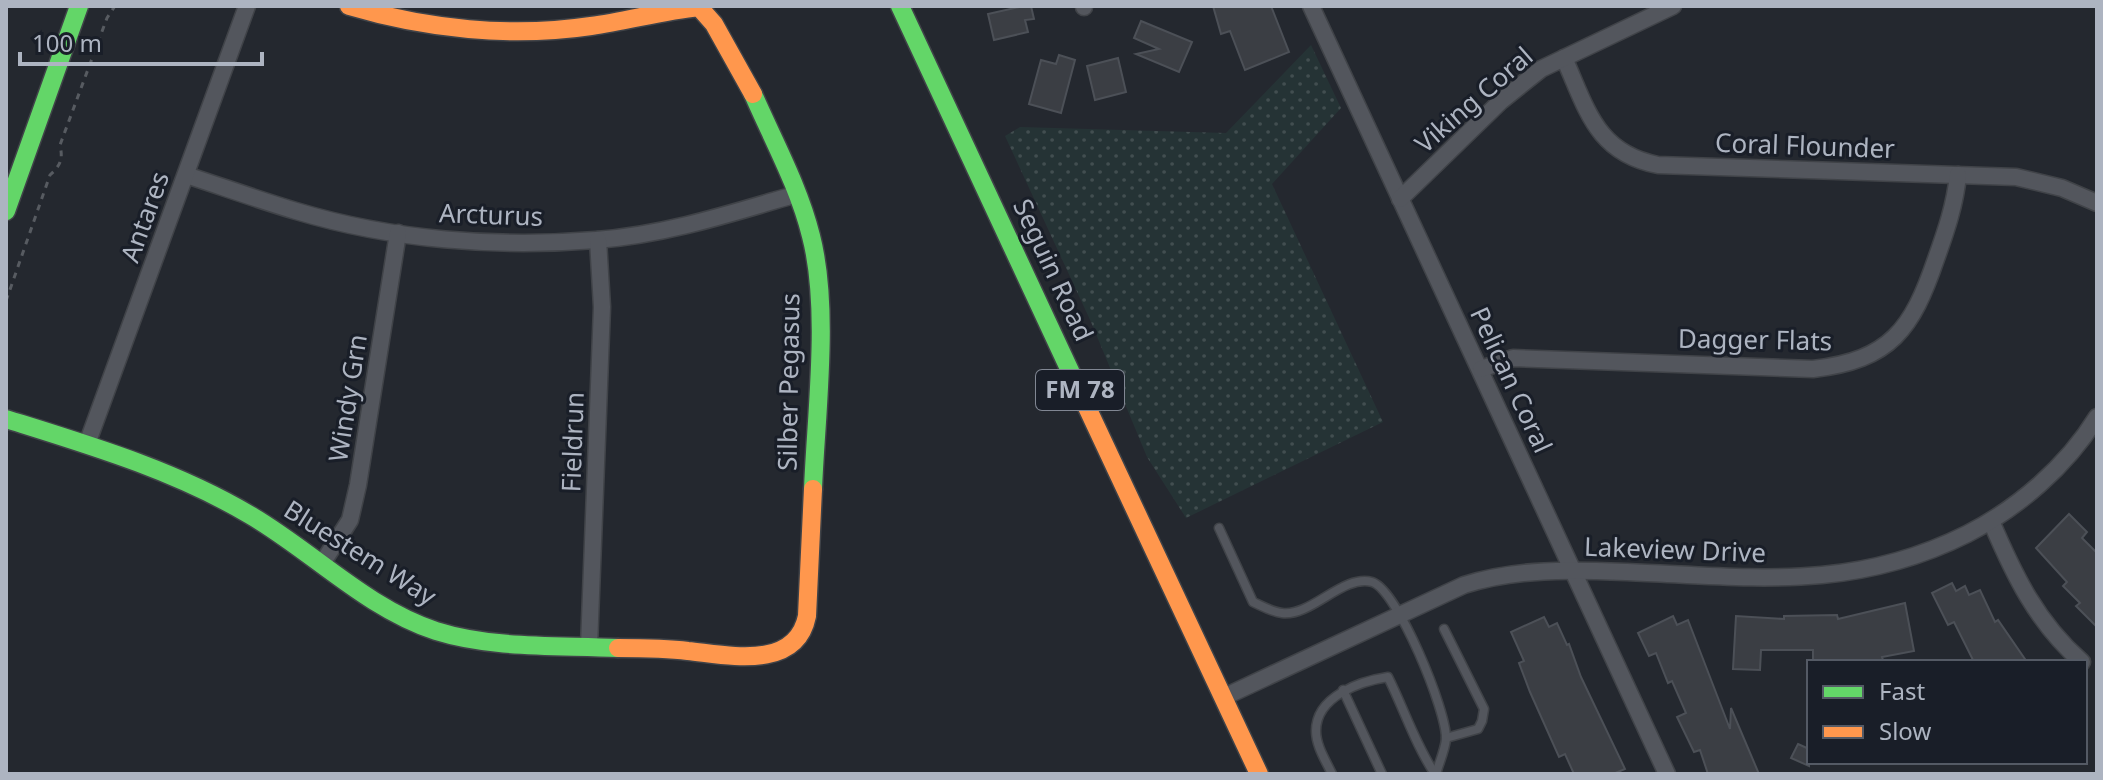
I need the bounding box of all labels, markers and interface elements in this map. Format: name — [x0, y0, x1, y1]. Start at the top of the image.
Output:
scale bar — [20, 16, 262, 66]
text: 100 m — [32, 26, 102, 59]
street label: Viking Coral — [1407, 38, 1540, 161]
street label: Coral Flounder — [1715, 124, 1896, 166]
street label: Antares — [111, 166, 177, 267]
street label: Seguin Road — [1005, 193, 1103, 347]
street label: Arcturus — [438, 194, 544, 234]
street label: Silber Pegasus — [768, 293, 808, 471]
street label: Pelican Coral — [1462, 301, 1561, 459]
street label: Dagger Flats — [1678, 320, 1832, 358]
street label: Windy Grn — [319, 331, 375, 464]
road number: FM 78 — [1036, 370, 1124, 410]
street label: Fieldrun — [552, 391, 592, 493]
street label: Bluestem Way — [277, 491, 444, 614]
street label: Lakeview Drive — [1584, 528, 1767, 570]
legend — [1807, 660, 2087, 764]
text: Fast — [1879, 674, 1925, 707]
text: Slow — [1879, 714, 1931, 747]

